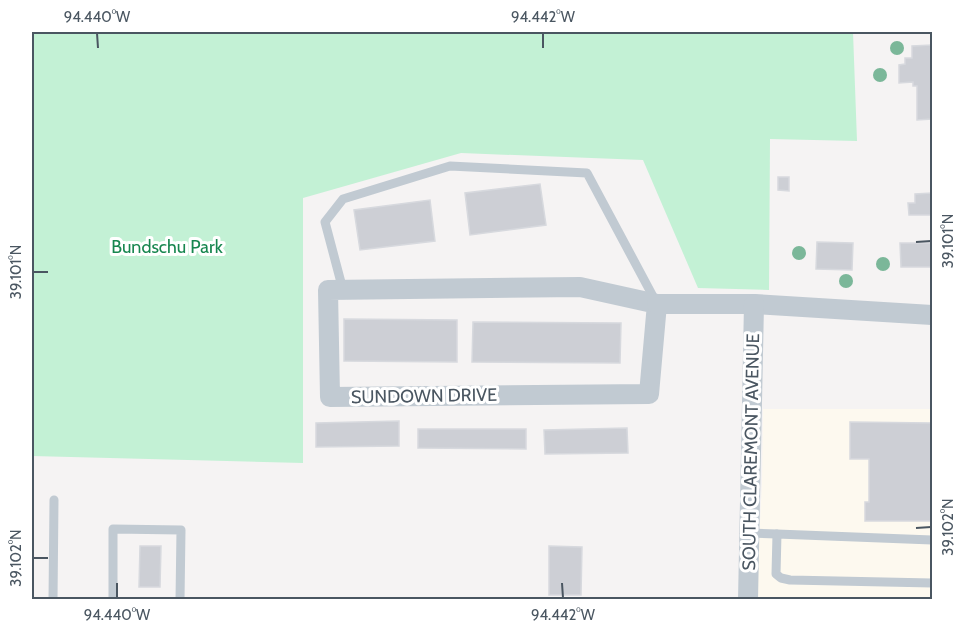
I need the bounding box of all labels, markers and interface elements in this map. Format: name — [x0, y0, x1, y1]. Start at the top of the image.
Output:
text: 94.440°W — [64, 8, 131, 26]
text: 94.442°W — [511, 8, 576, 26]
text: 39.101°N — [939, 214, 957, 268]
park label: Bundschu Park — [111, 236, 224, 258]
text: 39.101°N — [7, 245, 25, 299]
street label: SOUTH CLAREMONT AVENUE — [738, 333, 764, 571]
street label: SUNDOWN DRIVE — [351, 384, 497, 408]
text: 39.102°N — [939, 498, 957, 556]
text: 39.102°N — [7, 529, 25, 587]
text: 94.440°W — [84, 606, 151, 624]
text: 94.442°W — [531, 606, 596, 624]

